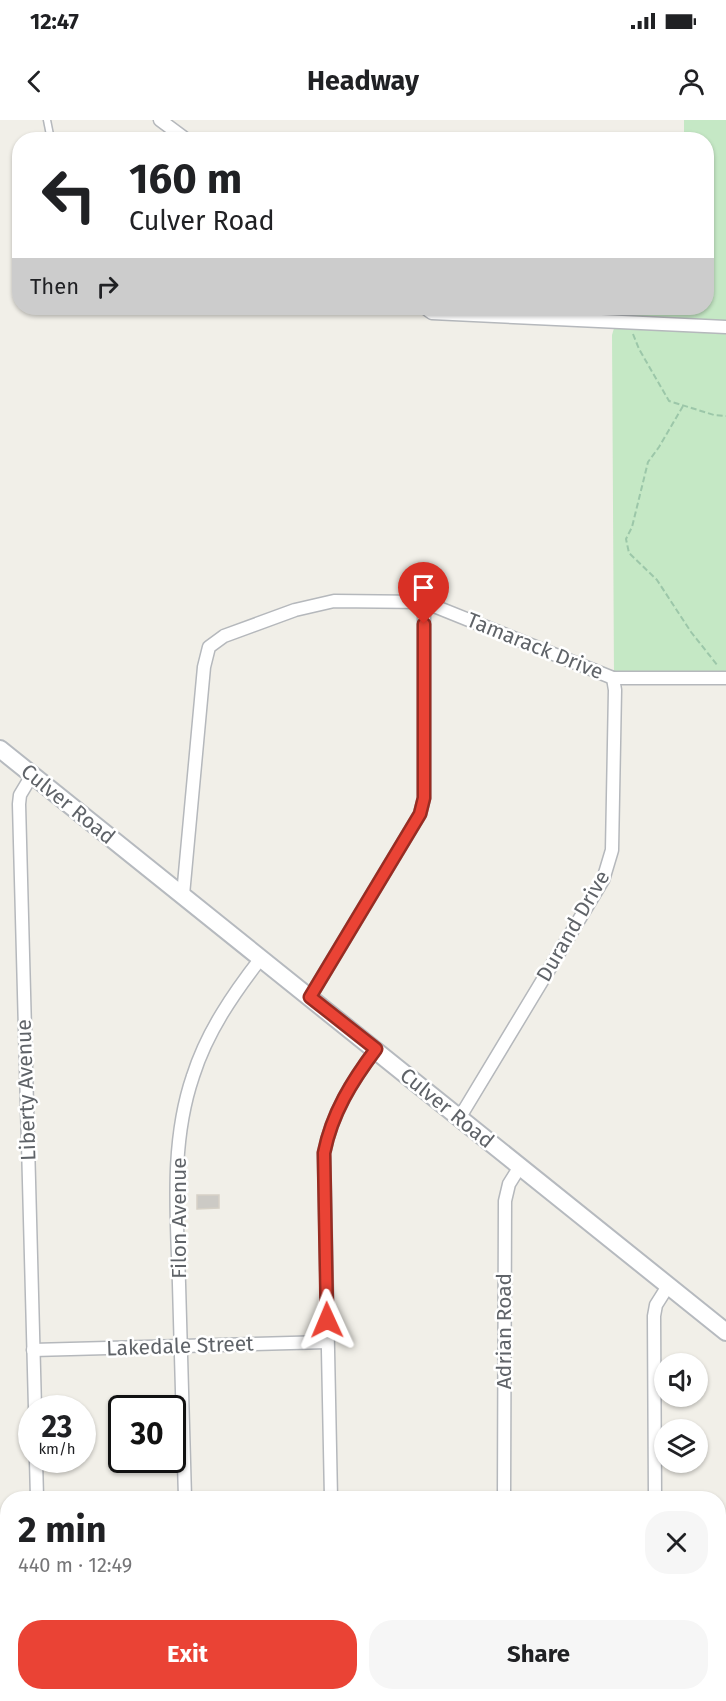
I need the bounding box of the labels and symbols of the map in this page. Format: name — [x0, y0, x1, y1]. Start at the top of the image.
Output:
pin — [398, 562, 449, 624]
street label: Tamarack Drive — [463, 607, 607, 685]
street label: Culver Road — [16, 758, 120, 850]
street label: Durand Drive — [531, 866, 615, 986]
street label: Liberty Avenue — [11, 1019, 41, 1161]
street label: Culver Road — [395, 1062, 499, 1154]
street label: Filon Avenue — [166, 1157, 192, 1279]
street label: Adrian Road — [491, 1273, 517, 1389]
position arrow — [295, 1288, 359, 1352]
street label: Lakedale Street — [106, 1330, 255, 1362]
speed limit sign: 30 — [108, 1395, 186, 1473]

